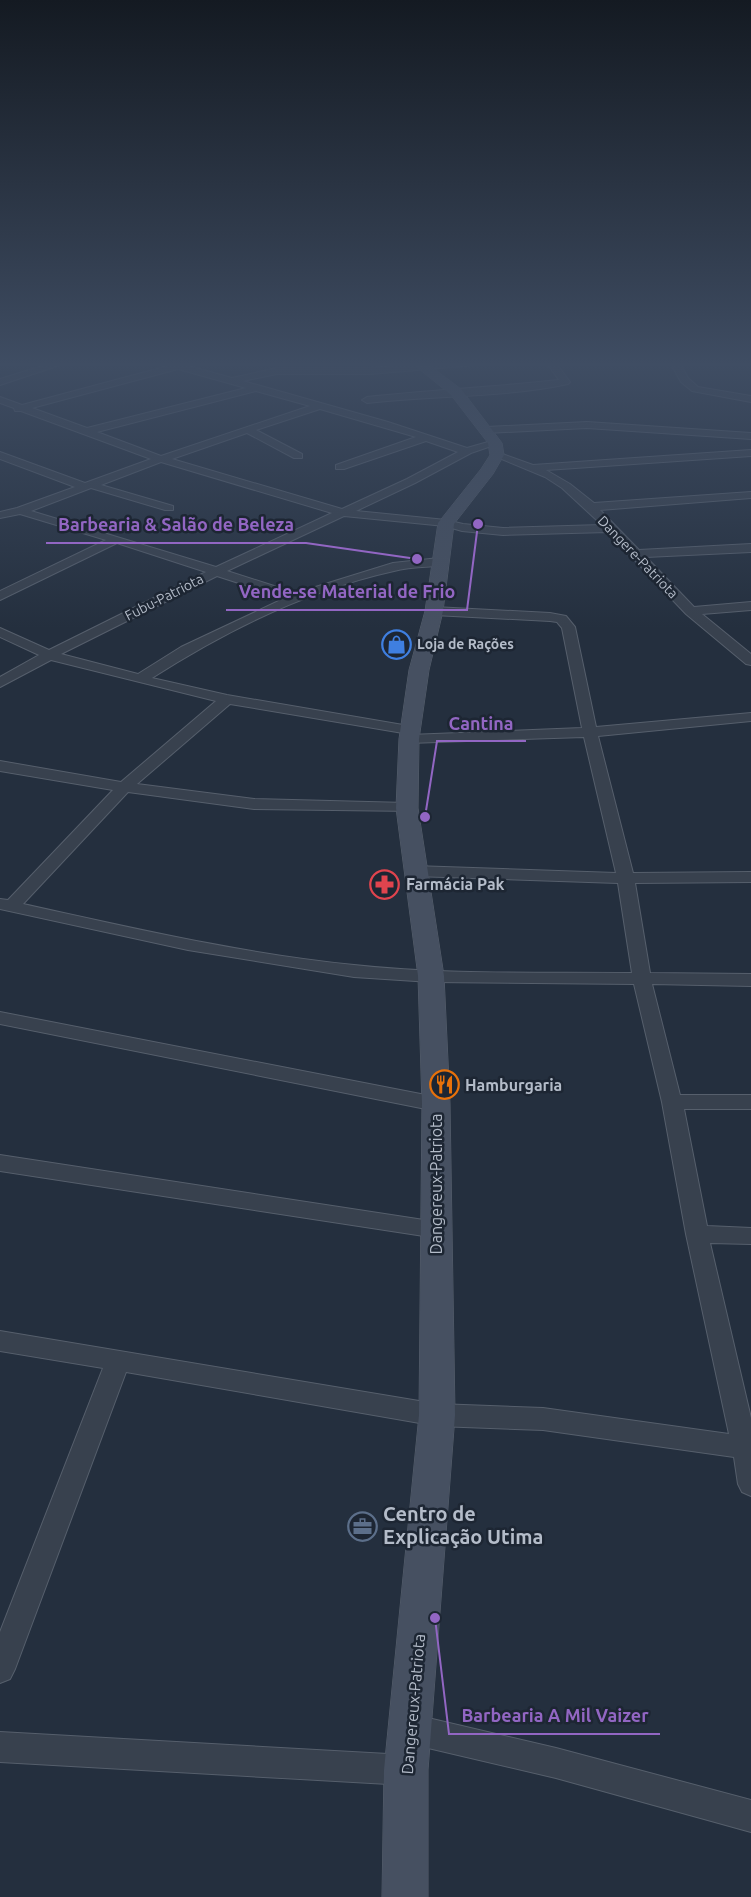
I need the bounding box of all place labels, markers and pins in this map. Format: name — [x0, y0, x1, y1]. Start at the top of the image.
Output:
callout: Barbearia & Salão de Beleza — [46, 507, 306, 543]
callout: Vende-se Material de Frio — [226, 574, 467, 610]
shop icon: Loja de Rações — [380, 628, 412, 660]
place label: Loja de Rações — [417, 636, 514, 653]
callout: Cantina — [437, 705, 526, 741]
pharmacy icon: Farmácia Pak — [369, 868, 401, 900]
place label: Farmácia Pak — [406, 875, 505, 893]
restaurant icon: Hamburgaria — [428, 1069, 460, 1101]
place label: Hamburgaria — [465, 1076, 562, 1094]
place label: Centro de Explicação Utima — [383, 1502, 543, 1548]
office icon: Centro de Explicação Utima — [346, 1510, 378, 1542]
callout: Barbearia A Mil Vaizer — [449, 1698, 660, 1734]

